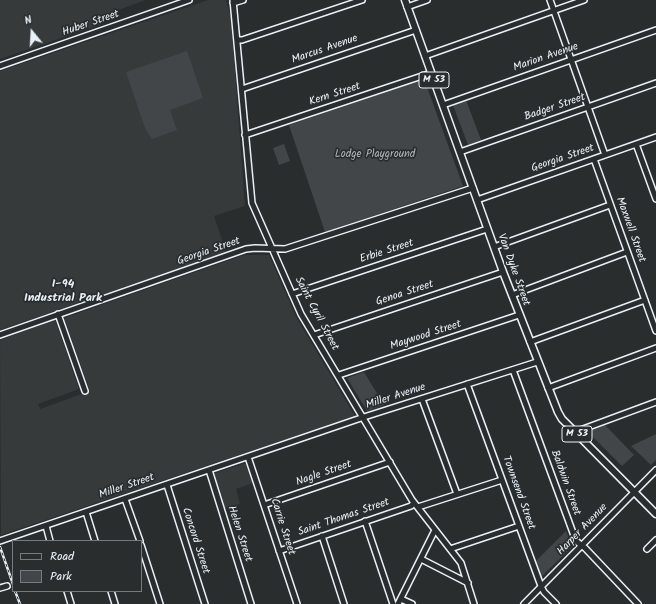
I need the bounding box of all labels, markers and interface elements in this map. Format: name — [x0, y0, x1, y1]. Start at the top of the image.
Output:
street label: Huber Street — [61, 8, 121, 40]
text: N — [22, 11, 34, 30]
north arrow — [12, 12, 52, 52]
street label: Marcus Avenue — [290, 33, 360, 67]
street label: Marion Avenue — [512, 41, 580, 75]
road number: M 53 — [419, 72, 449, 88]
street label: Kern Street — [308, 80, 362, 110]
street label: Badger Street — [523, 91, 587, 125]
street label: Georgia Street — [530, 142, 596, 176]
park label: Lodge Playground — [335, 148, 415, 162]
street label: Maxwell Street — [612, 196, 648, 264]
street label: Van Dyke Street — [494, 232, 532, 308]
street label: Georgia Street — [176, 235, 242, 269]
street label: Erbie Street — [358, 237, 416, 267]
street label: Saint Cyril Street — [291, 275, 341, 353]
district label: I-94 Industrial Park — [24, 278, 102, 306]
street label: Genoa Street — [374, 278, 436, 310]
street label: Maywood Street — [389, 318, 463, 354]
street label: Miller Avenue — [364, 381, 428, 413]
road number: M 53 — [562, 426, 592, 442]
street label: Baldwin Street — [547, 449, 583, 517]
street label: Townsend Street — [499, 454, 537, 532]
street label: Nagle Street — [295, 458, 353, 490]
street label: Miller Street — [98, 471, 156, 503]
street label: Saint Thomas Street — [297, 496, 391, 540]
street label: Carrie Street — [267, 497, 297, 557]
street label: Harper Avenue — [555, 501, 611, 559]
street label: Helen Street — [224, 504, 254, 564]
street label: Concord Street — [178, 506, 212, 576]
legend — [12, 540, 142, 592]
text: Road — [50, 547, 74, 566]
text: Park — [50, 567, 72, 586]

